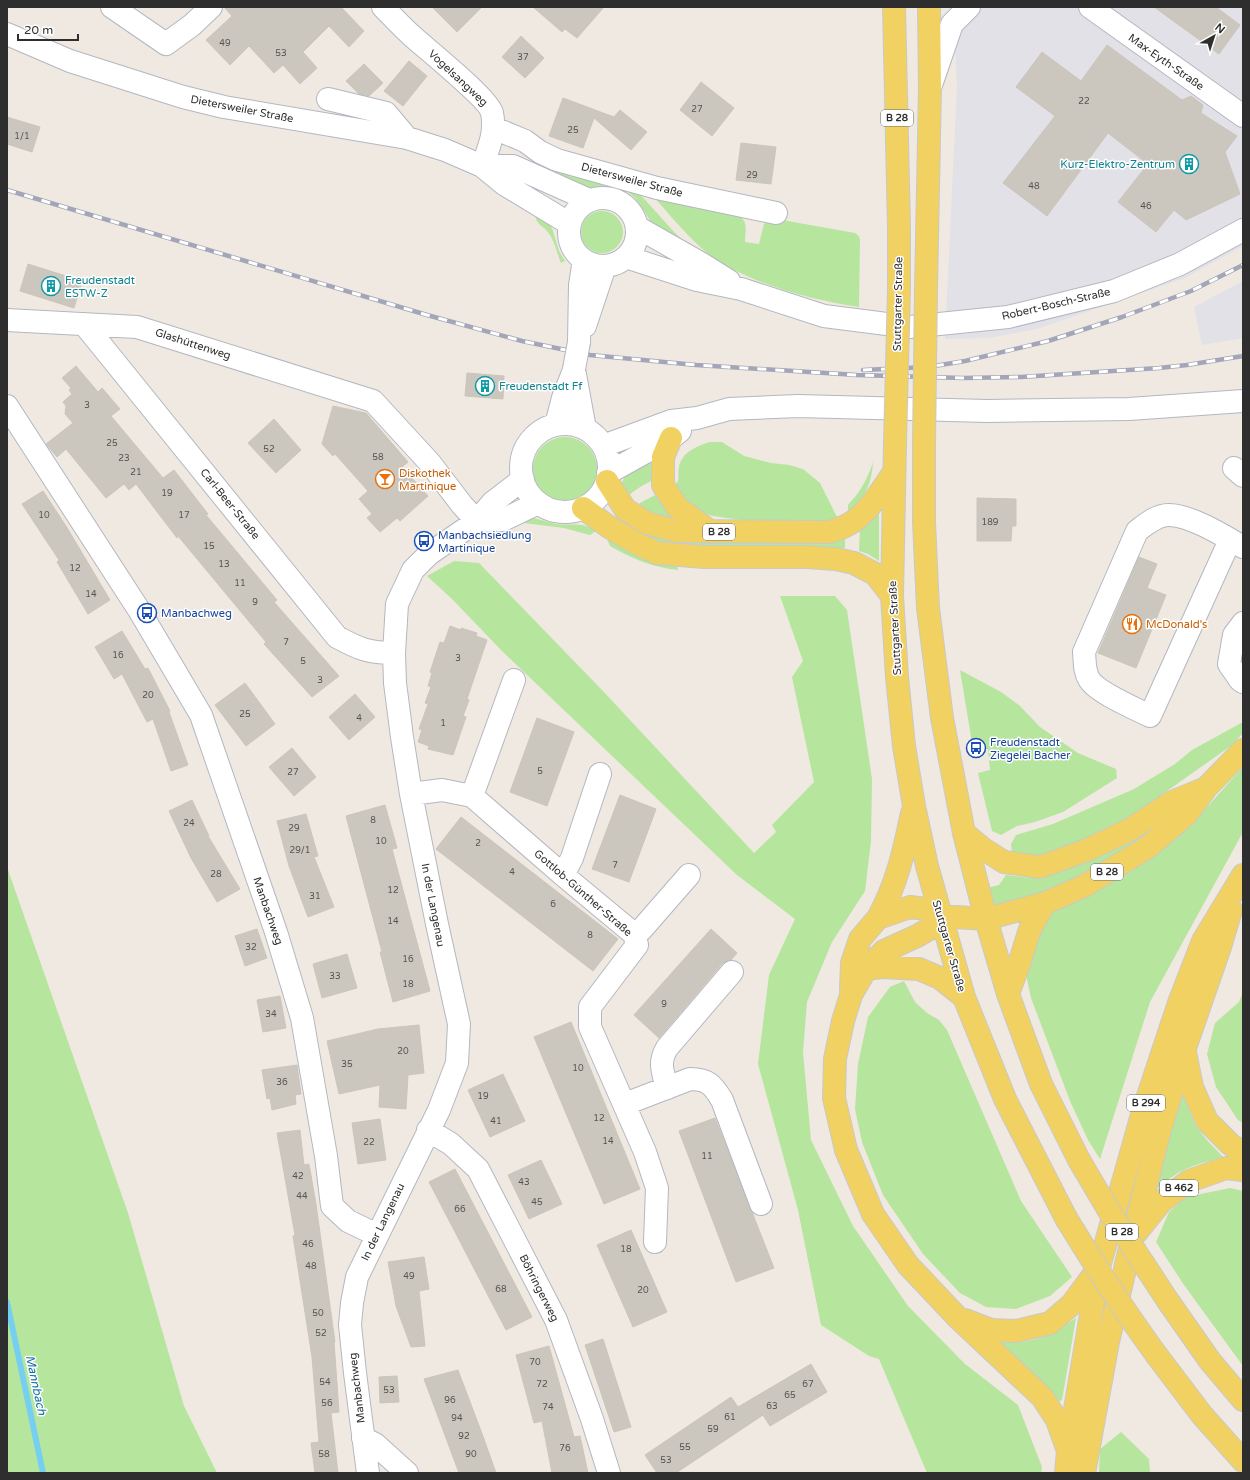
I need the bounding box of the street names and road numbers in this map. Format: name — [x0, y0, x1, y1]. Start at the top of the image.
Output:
street label: Max-Eyth-Straße — [1126, 31, 1206, 93]
street label: Vogelsangweg — [426, 47, 490, 109]
street label: Dietersweiler Straße — [189, 93, 295, 125]
road number: B 28 — [881, 110, 913, 126]
street label: Dietersweiler Straße — [580, 160, 684, 200]
street label: Stuttgarter Straße — [891, 257, 905, 351]
street label: Robert-Bosch-Straße — [1000, 285, 1112, 323]
street label: Glashüttenweg — [153, 326, 233, 362]
street label: Carl-Beer-Straße — [198, 466, 262, 542]
road number: B 28 — [703, 524, 735, 540]
street label: Stuttgarter Straße — [886, 580, 904, 676]
street label: Gottlob-Günther-Straße — [531, 847, 635, 939]
street label: In der Langenau — [419, 862, 447, 948]
road number: B 28 — [1091, 864, 1123, 880]
street label: Manbachweg — [250, 875, 286, 947]
street label: Stuttgarter Straße — [930, 899, 968, 993]
road number: B 294 — [1127, 1095, 1165, 1111]
road number: B 462 — [1160, 1180, 1198, 1196]
street label: In der Langenau — [359, 1181, 407, 1263]
road number: B 28 — [1106, 1224, 1138, 1240]
street label: Böhringerweg — [516, 1252, 562, 1324]
street label: Manbachweg — [346, 1352, 368, 1424]

